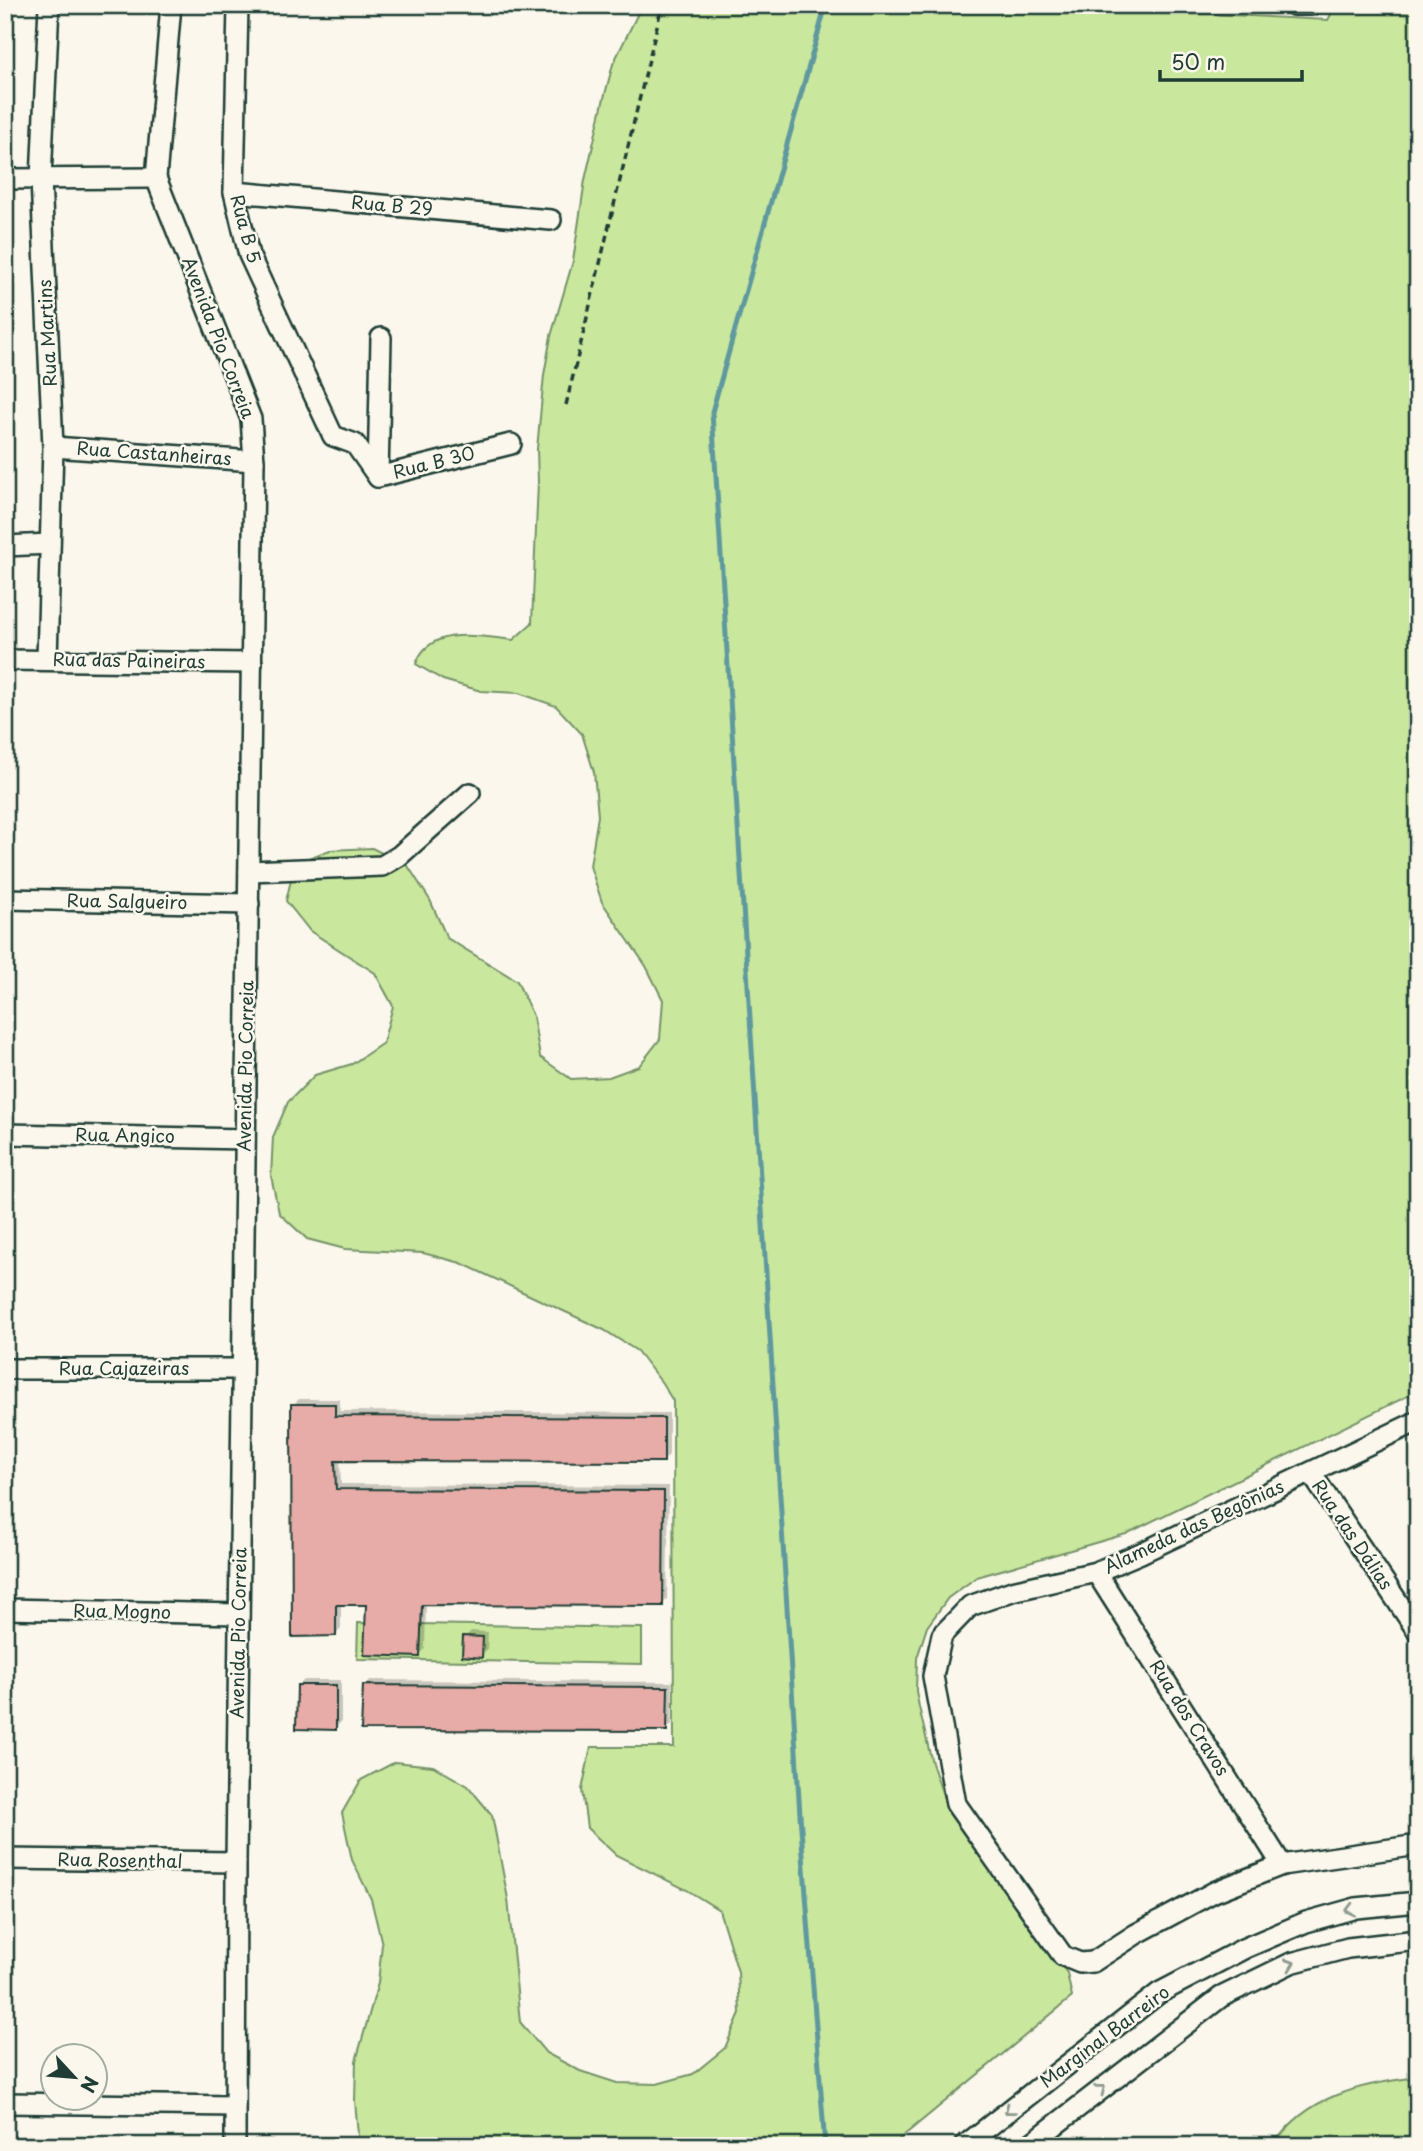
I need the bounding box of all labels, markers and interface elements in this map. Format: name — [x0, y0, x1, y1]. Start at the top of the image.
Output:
scale bar — [1160, 38, 1302, 82]
text: 50 m — [1171, 45, 1225, 77]
street label: Rua B 29 — [350, 188, 434, 222]
street label: Rua B 5 — [224, 191, 269, 266]
street label: Avenida Pio Correia — [176, 253, 263, 422]
street label: Rua Martins — [30, 279, 63, 387]
street label: Rua Castanheiras — [76, 434, 232, 471]
street label: Rua B 30 — [390, 438, 477, 485]
street label: Rua das Paineiras — [52, 645, 206, 674]
street label: Rua Salgueiro — [66, 886, 188, 915]
street label: Avenida Pio Correia — [230, 980, 259, 1152]
street label: Rua Angico — [75, 1120, 175, 1149]
street label: Rua Cajazeiras — [59, 1354, 189, 1381]
street label: Alameda das Begônias — [1099, 1472, 1288, 1579]
street label: Rua das Dálias — [1306, 1474, 1400, 1595]
street label: Avenida Pio Correia — [223, 1547, 252, 1719]
street label: Rua Mogno — [73, 1596, 171, 1625]
street label: Rua dos Cravos — [1144, 1654, 1237, 1781]
street label: Rua Rosenthal — [57, 1845, 183, 1874]
one-way arrow — [1344, 1902, 1356, 1916]
one-way arrow — [1283, 1958, 1296, 1972]
street label: Marginal Barreiro — [1034, 1978, 1175, 2094]
north arrow — [38, 2042, 108, 2112]
text: N — [74, 2072, 106, 2098]
one-way arrow — [1094, 2085, 1106, 2098]
one-way arrow — [1005, 2101, 1017, 2114]

